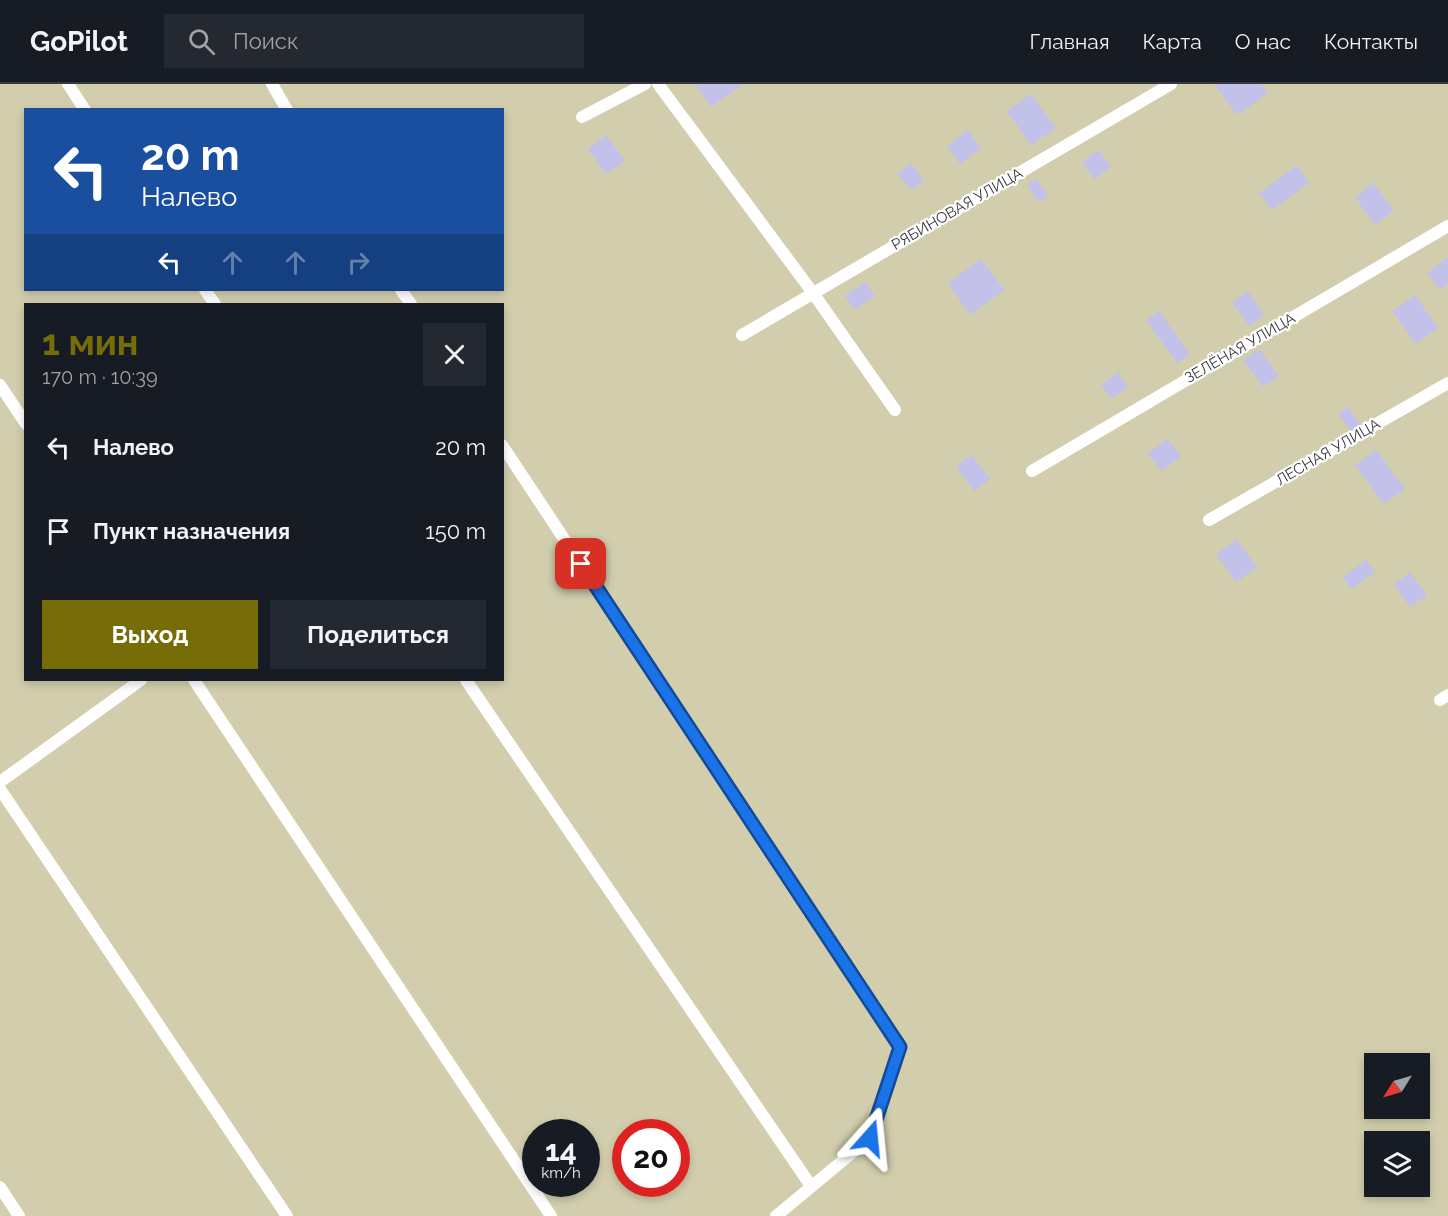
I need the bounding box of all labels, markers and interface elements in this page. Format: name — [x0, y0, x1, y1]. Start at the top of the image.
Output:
search box — [164, 14, 584, 68]
text: GoPilot — [30, 25, 128, 58]
icon: search — [185, 25, 218, 58]
text: Поиск — [233, 28, 298, 54]
text: Главная — [1030, 29, 1110, 54]
text: Карта — [1143, 29, 1202, 54]
text: О нас — [1235, 29, 1291, 54]
text: Контакты — [1324, 29, 1418, 54]
text: 20 m — [141, 131, 240, 180]
icon: left — [42, 132, 120, 210]
street label: РЯБИНОВАЯ УЛИЦА — [888, 164, 1026, 254]
text: Налево — [141, 181, 237, 212]
icon: left — [153, 246, 186, 279]
icon: ahead — [216, 246, 249, 279]
icon: ahead — [279, 246, 312, 279]
icon: right — [342, 246, 375, 279]
street label: ЗЕЛЁНАЯ УЛИЦА — [1181, 308, 1298, 387]
text: 1 мин — [42, 321, 138, 363]
button: close — [423, 323, 486, 386]
text: 170 m · 10:39 — [42, 365, 158, 389]
street label: ЛЕСНАЯ УЛИЦА — [1273, 415, 1383, 489]
icon: left — [42, 431, 75, 464]
text: Налево — [93, 434, 174, 460]
text: 20 m — [435, 434, 486, 460]
icon: arrive — [42, 515, 75, 548]
text: Пункт назначения — [93, 518, 290, 544]
text: 150 m — [425, 518, 486, 544]
pin — [555, 538, 606, 589]
icon: arrive — [564, 547, 597, 580]
button: Выход — [42, 600, 258, 669]
button: Поделиться — [270, 600, 486, 669]
north arrow — [1364, 1053, 1430, 1119]
map controls — [1364, 1053, 1430, 1197]
position arrow — [838, 1106, 902, 1170]
speed limit sign: 20 — [612, 1119, 690, 1197]
button: layers — [1364, 1131, 1430, 1197]
text: 14 — [545, 1133, 577, 1168]
text: km/h — [541, 1164, 581, 1182]

